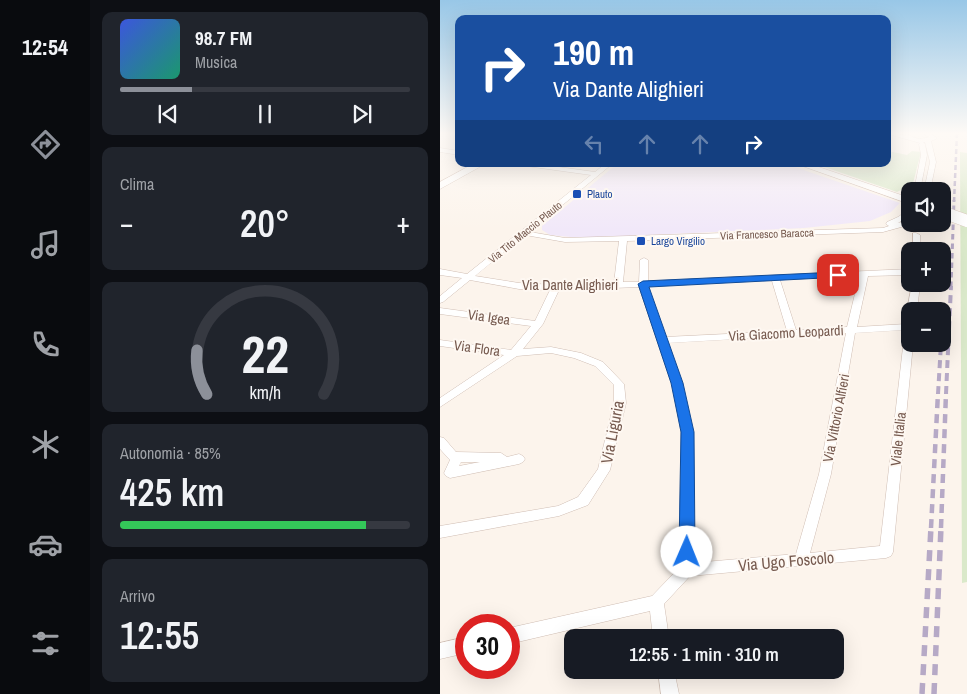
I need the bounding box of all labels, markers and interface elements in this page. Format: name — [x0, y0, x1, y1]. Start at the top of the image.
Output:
text: 98.7 FM — [195, 25, 252, 51]
text: 190 m — [553, 29, 634, 76]
text: 12:54 — [22, 32, 68, 62]
icon: right — [470, 35, 535, 100]
text: Musica — [195, 51, 237, 73]
text: Via Dante Alighieri — [553, 74, 704, 104]
icon: previous — [154, 100, 182, 128]
icon: pause — [251, 100, 279, 128]
icon: next — [348, 100, 376, 128]
icon: directions — [28, 127, 63, 162]
icon: left — [580, 130, 608, 158]
icon: ahead — [633, 130, 661, 158]
icon: ahead — [686, 130, 714, 158]
icon: right — [739, 130, 767, 158]
text: Clima — [120, 173, 154, 195]
map controls — [901, 182, 951, 352]
button: sound — [901, 182, 951, 232]
place label: Plauto — [587, 187, 613, 201]
marker: Plauto — [571, 188, 583, 200]
text: 20° — [240, 198, 290, 249]
street label: Via Tito Maccio Plauto — [485, 198, 565, 266]
text: − — [120, 204, 133, 242]
text: + — [397, 204, 410, 242]
street label: Via Francesco Baracca — [720, 225, 814, 243]
icon: music — [28, 227, 63, 262]
place label: Largo Virgilio — [651, 234, 705, 248]
marker: Largo Virgilio — [635, 235, 647, 247]
button: + — [901, 242, 951, 292]
pin — [817, 254, 859, 296]
icon: arrive — [824, 261, 852, 289]
street label: Via Dante Alighieri — [522, 276, 618, 294]
button: − — [901, 302, 951, 352]
street label: Via Igea — [467, 305, 512, 329]
text: 22 — [241, 319, 289, 389]
street label: Via Giacomo Leopardi — [728, 321, 844, 345]
icon: phone — [28, 327, 63, 362]
street label: Via Flora — [453, 336, 502, 360]
street label: Via Vittorio Alfieri — [819, 372, 853, 464]
text: km/h — [249, 381, 281, 405]
street label: Via Liguria — [595, 398, 629, 465]
street label: Viale Italia — [886, 411, 910, 467]
icon: climate — [28, 427, 63, 462]
text: Autonomia · 85% — [120, 442, 221, 464]
text: 425 km — [120, 467, 224, 518]
position arrow — [660, 525, 712, 577]
icon: car — [28, 527, 63, 562]
street label: Via Ugo Foscolo — [737, 546, 835, 576]
text: Arrivo — [120, 585, 155, 607]
text: 12:55 — [120, 610, 199, 661]
speed limit sign: 30 — [455, 614, 520, 679]
icon: filters — [28, 626, 63, 661]
text: 12:55 · 1 min · 310 m — [629, 641, 779, 667]

